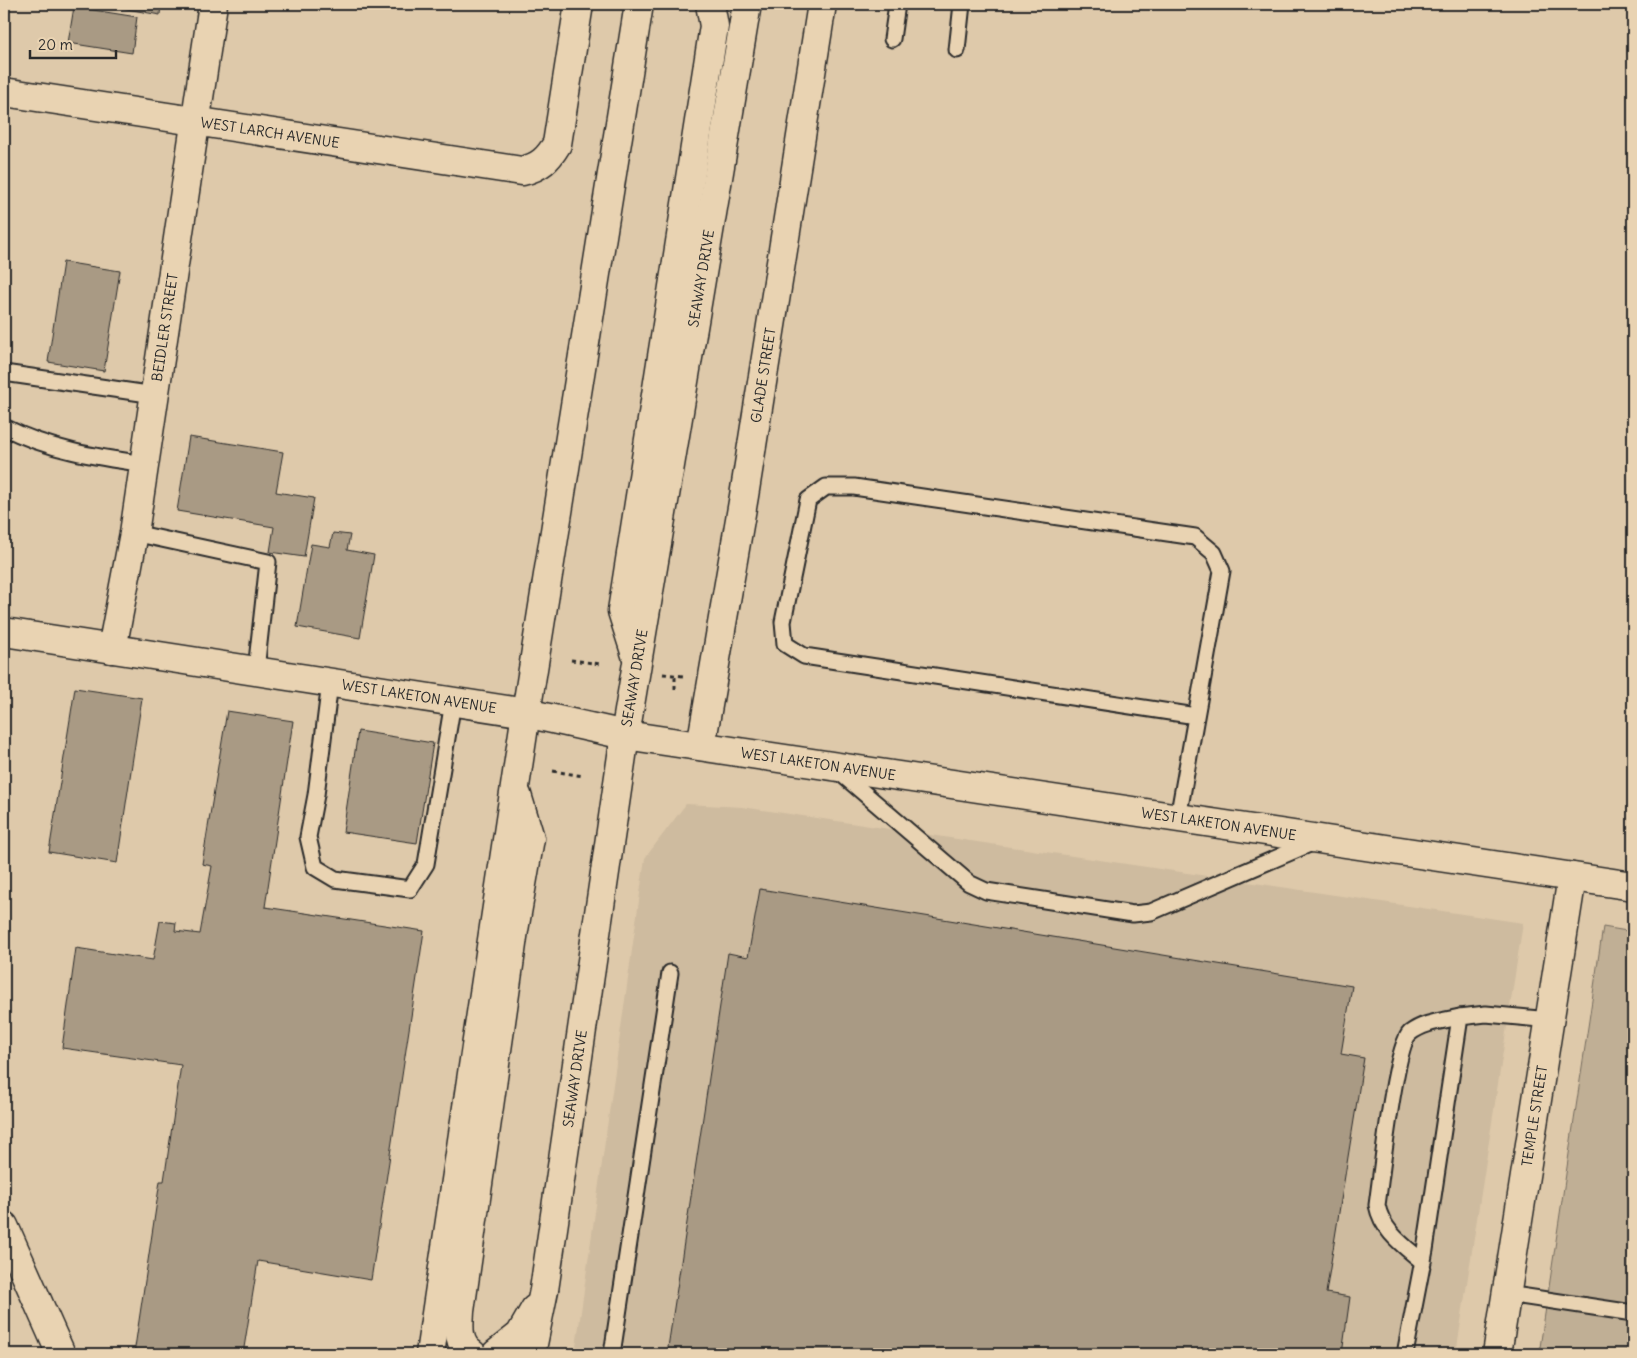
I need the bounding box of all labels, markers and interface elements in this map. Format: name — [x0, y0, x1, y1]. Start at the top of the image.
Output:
scale bar — [30, 28, 116, 60]
text: 20 m — [38, 35, 73, 54]
street label: WEST LARCH AVENUE — [199, 113, 341, 152]
street label: SEAWAY DRIVE — [684, 228, 718, 329]
street label: BEIDLER STREET — [148, 272, 182, 383]
street label: GLADE STREET — [747, 326, 780, 424]
street label: SEAWAY DRIVE — [618, 628, 652, 728]
street label: WEST LAKETON AVENUE — [340, 676, 498, 717]
street label: WEST LAKETON AVENUE — [739, 743, 897, 784]
street label: WEST LAKETON AVENUE — [1140, 803, 1297, 844]
street label: SEAWAY DRIVE — [559, 1029, 591, 1129]
street label: TEMPLE STREET — [1518, 1064, 1551, 1168]

